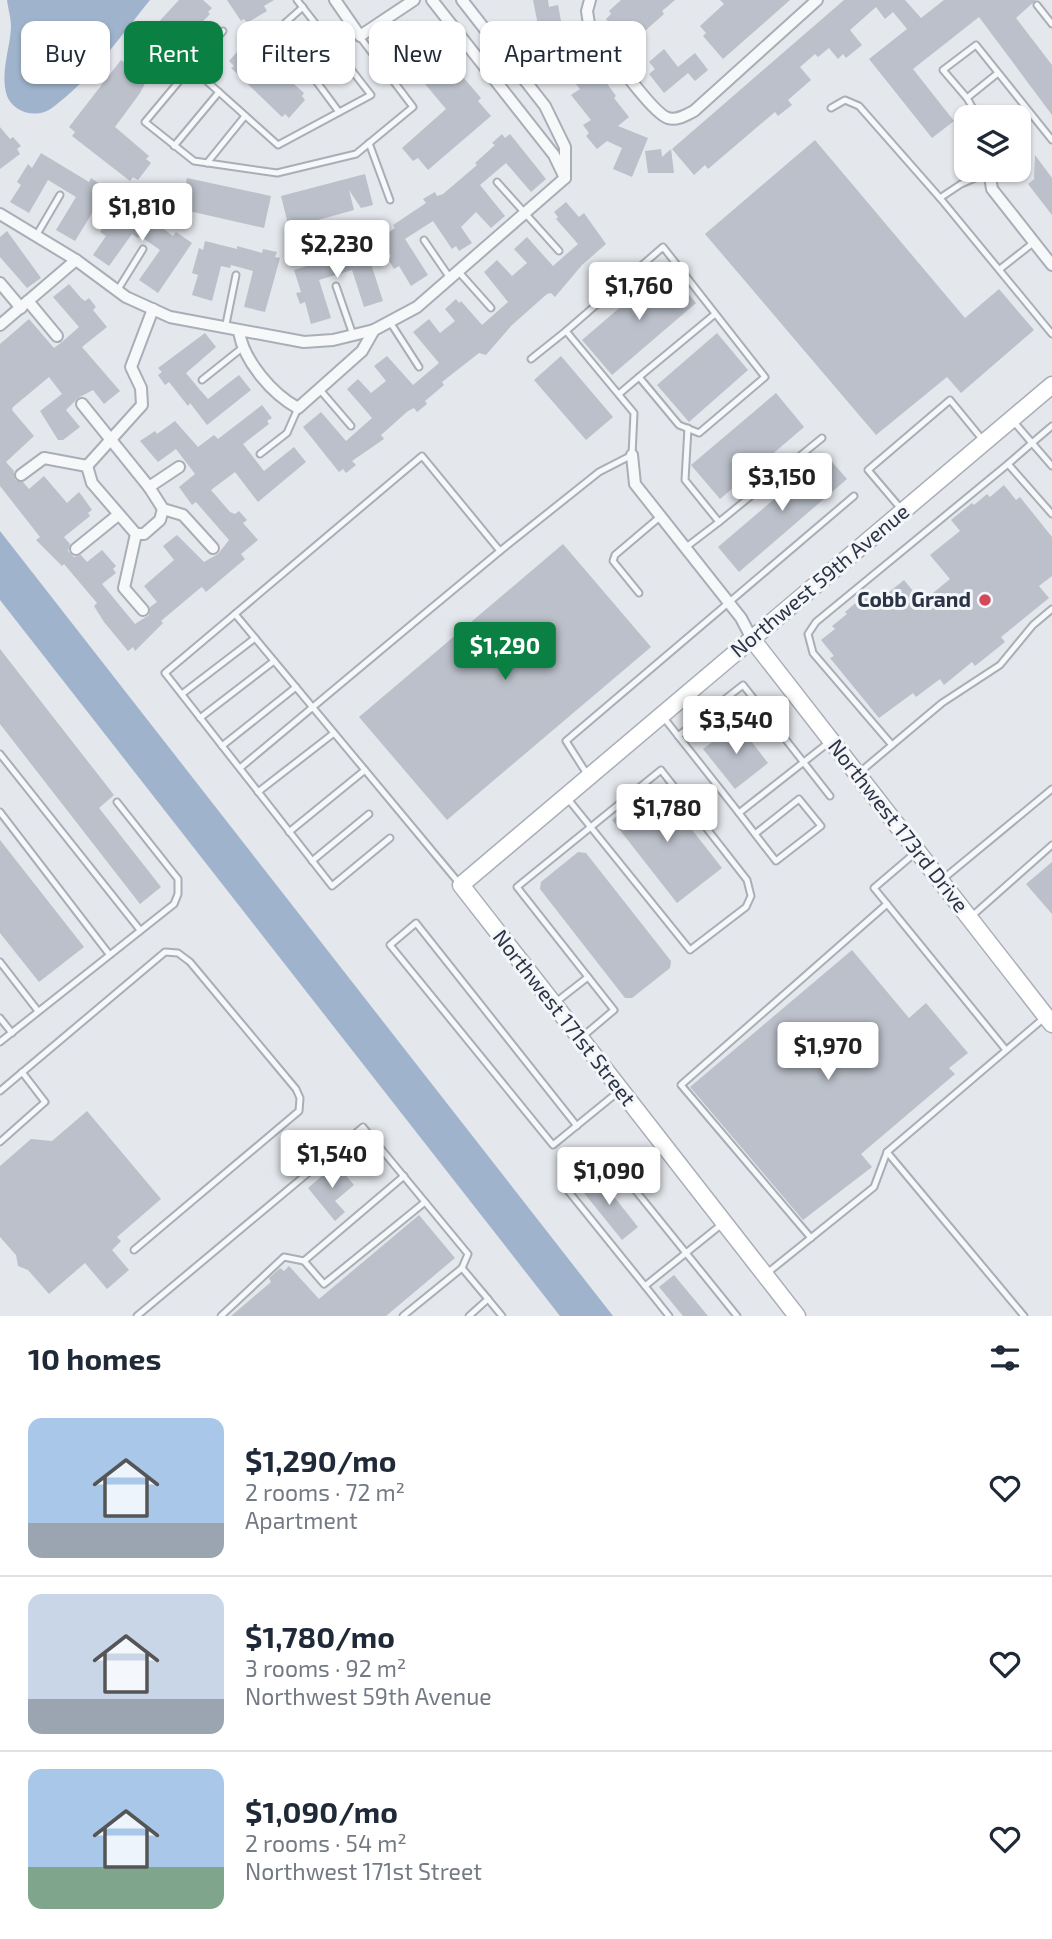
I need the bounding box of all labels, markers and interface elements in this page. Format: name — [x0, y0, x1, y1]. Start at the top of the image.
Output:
chip: Buy — [21, 21, 110, 84]
chip: Rent — [124, 21, 223, 84]
chip: Filters — [237, 21, 355, 84]
chip: New — [369, 21, 466, 84]
chip: Apartment — [480, 21, 646, 84]
map controls — [954, 105, 1031, 182]
button: layers — [954, 105, 1031, 182]
pin: $1,810 — [85, 184, 199, 243]
text: $1,810 — [108, 192, 176, 220]
pin: $2,230 — [280, 220, 394, 280]
text: $2,230 — [300, 229, 374, 257]
pin: $1,760 — [582, 262, 696, 322]
text: $1,760 — [605, 271, 673, 299]
pin: $3,150 — [725, 454, 839, 513]
text: $3,150 — [748, 462, 816, 490]
street label: Northwest 59th Avenue — [725, 498, 913, 662]
place label: Cobb Grand — [857, 586, 971, 611]
marker: Cobb Grand — [977, 592, 993, 608]
pin: $1,290 — [448, 622, 562, 682]
text: $1,290 — [470, 631, 540, 659]
pin: $3,540 — [679, 696, 793, 756]
text: $3,540 — [699, 705, 773, 733]
street label: Northwest 173rd Drive — [824, 734, 975, 917]
pin: $1,780 — [610, 784, 724, 844]
text: $1,780 — [632, 793, 702, 821]
street label: Northwest 171st Street — [489, 924, 642, 1110]
pin: $1,970 — [771, 1023, 885, 1082]
text: $1,970 — [793, 1031, 863, 1059]
pin: $1,540 — [275, 1130, 389, 1190]
text: $1,540 — [297, 1139, 367, 1167]
pin: $1,090 — [552, 1148, 666, 1207]
text: $1,090 — [573, 1156, 645, 1184]
icon: filters — [986, 1339, 1024, 1377]
text: 10 homes — [28, 1340, 161, 1376]
text: $1,290/mo — [245, 1442, 396, 1478]
icon: home — [84, 1446, 168, 1530]
icon: heart — [986, 1469, 1024, 1507]
text: 2 rooms · 72 m² — [245, 1478, 405, 1506]
text: Apartment — [245, 1506, 358, 1534]
text: $1,780/mo — [245, 1618, 395, 1654]
icon: home — [84, 1622, 168, 1706]
icon: heart — [986, 1645, 1024, 1683]
text: 3 rooms · 92 m² — [245, 1654, 406, 1682]
text: Northwest 59th Avenue — [245, 1682, 492, 1710]
text: $1,090/mo — [245, 1793, 398, 1829]
icon: home — [84, 1797, 168, 1881]
icon: heart — [986, 1820, 1024, 1858]
text: 2 rooms · 54 m² — [245, 1829, 407, 1857]
text: Northwest 171st Street — [245, 1857, 482, 1885]

